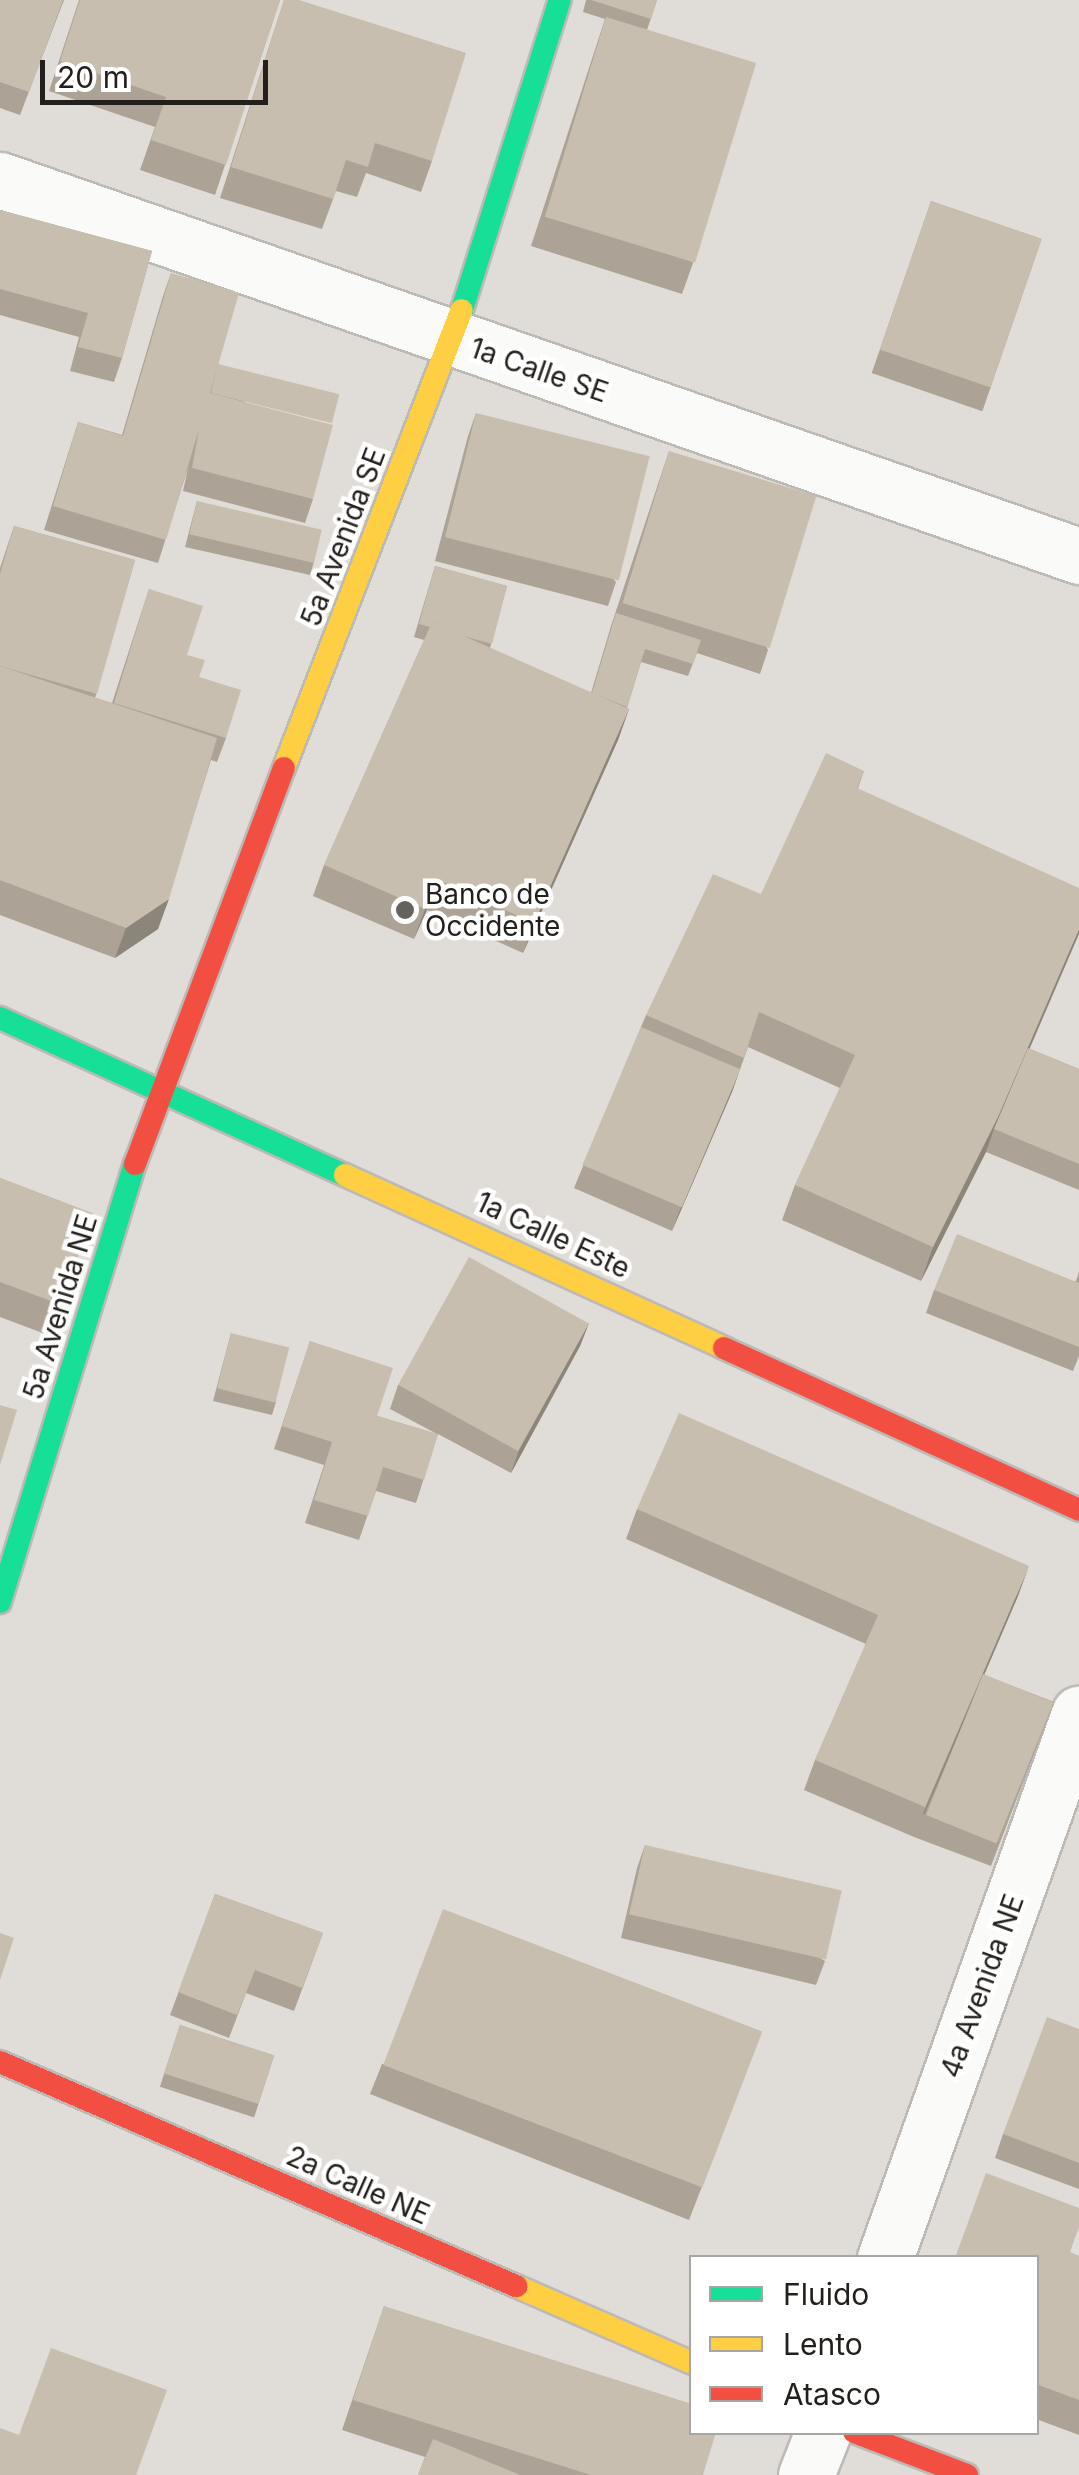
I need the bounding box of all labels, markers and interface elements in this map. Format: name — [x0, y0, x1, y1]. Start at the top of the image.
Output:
scale bar — [45, 40, 272, 102]
text: 20 m — [57, 59, 129, 95]
street label: 1a Calle SE — [466, 331, 612, 409]
street label: 5a Avenida SE — [294, 443, 392, 631]
place label: Banco de Occidente — [425, 877, 560, 943]
marker: Banco de Occidente — [394, 899, 416, 921]
street label: 1a Calle Este — [471, 1185, 635, 1285]
street label: 5a Avenida NE — [16, 1211, 104, 1403]
street label: 4a Avenida NE — [933, 1890, 1031, 2082]
street label: 2a Calle NE — [281, 2139, 435, 2231]
legend — [689, 2255, 1039, 2435]
text: Fluido — [783, 2276, 869, 2312]
text: Lento — [783, 2326, 863, 2362]
text: Atasco — [783, 2376, 881, 2412]

